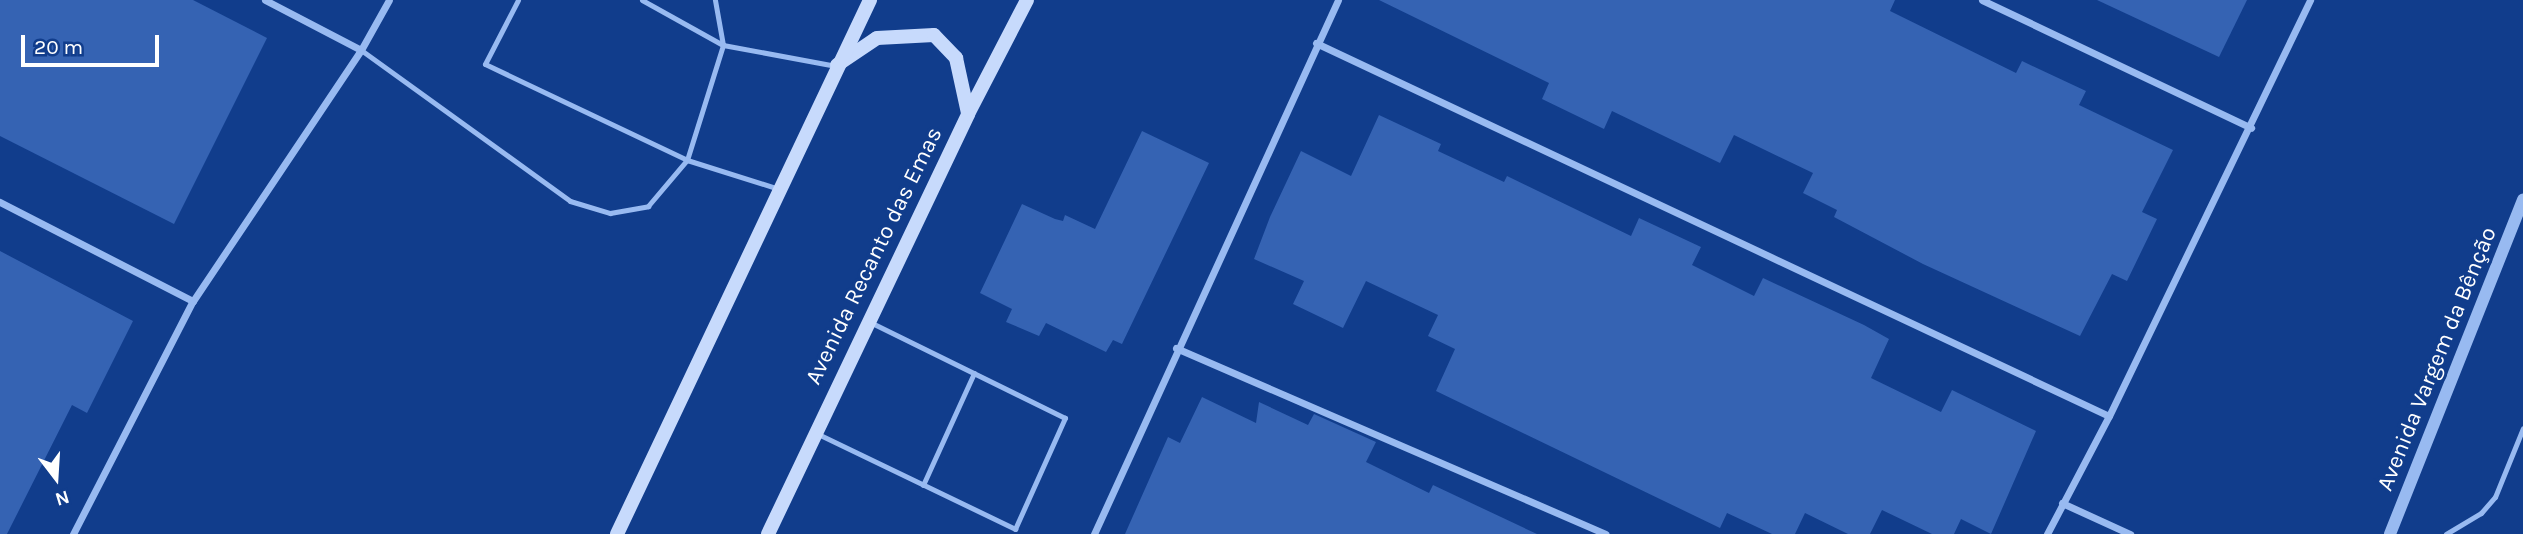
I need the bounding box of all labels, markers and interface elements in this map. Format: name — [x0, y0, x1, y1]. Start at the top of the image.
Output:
scale bar — [24, 21, 163, 65]
text: 20 m — [34, 35, 83, 59]
street label: Avenida Recanto das Emas — [800, 123, 948, 389]
street label: Avenida Vargem da Bênção — [2371, 223, 2503, 495]
north arrow — [21, 443, 91, 513]
text: N — [52, 486, 72, 511]

